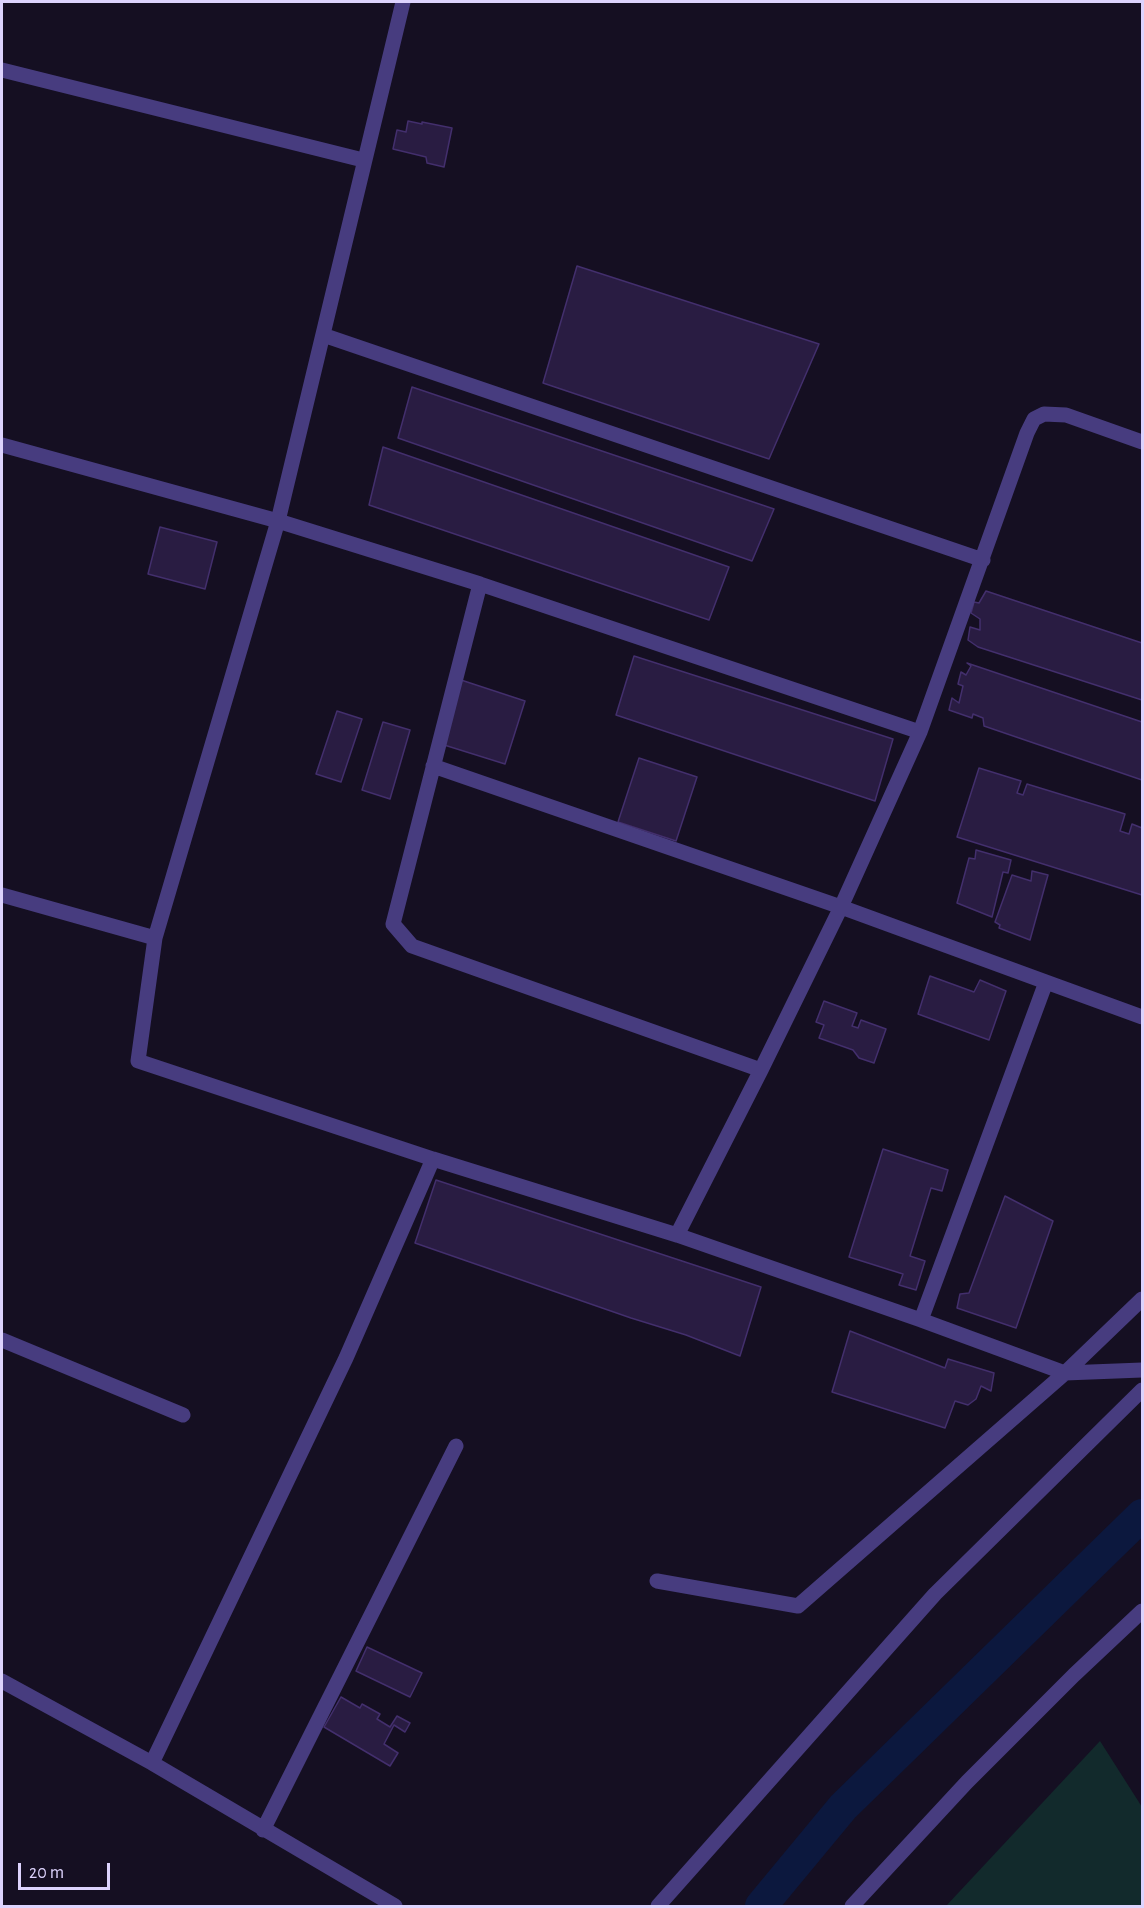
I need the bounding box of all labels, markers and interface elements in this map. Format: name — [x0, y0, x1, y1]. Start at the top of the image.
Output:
scale bar — [21, 1851, 112, 1889]
text: 20 m — [29, 1864, 64, 1882]

